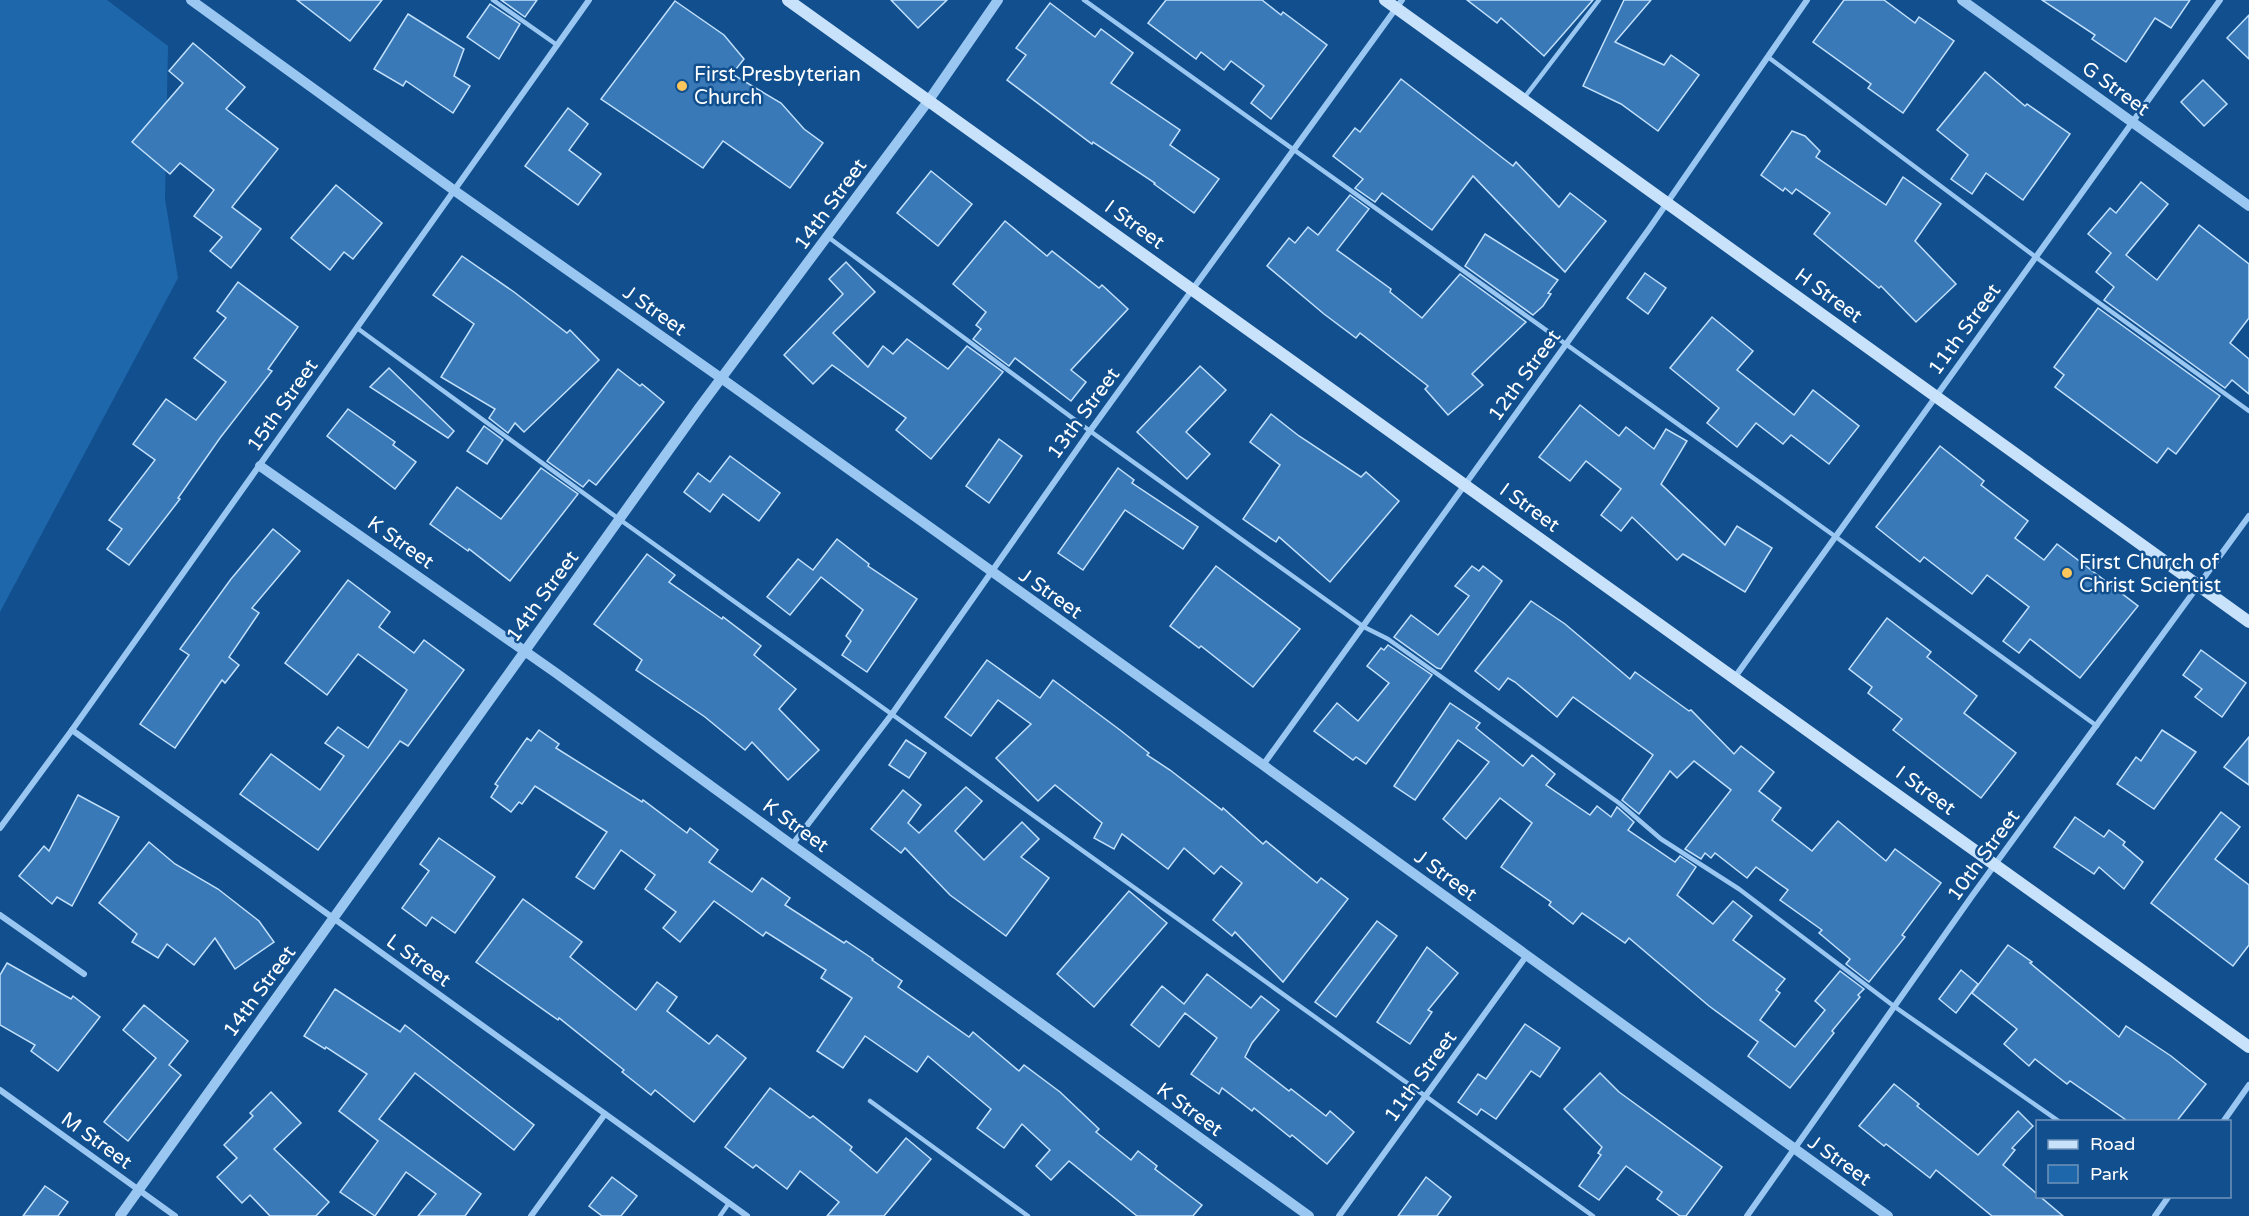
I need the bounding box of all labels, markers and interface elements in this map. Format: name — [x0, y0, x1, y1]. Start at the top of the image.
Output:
street label: G Street — [2077, 56, 2154, 122]
place label: First Presbyterian Church — [694, 63, 861, 110]
marker: First Presbyterian Church — [675, 79, 689, 93]
street label: 14th Street — [790, 154, 872, 255]
street label: I Street — [1100, 195, 1169, 255]
street label: H Street — [1790, 263, 1867, 328]
street label: 11th Street — [1924, 279, 2006, 380]
street label: J Street — [618, 280, 691, 341]
street label: 12th Street — [1484, 325, 1566, 426]
street label: 15th Street — [242, 354, 324, 456]
street label: 13th Street — [1043, 363, 1125, 464]
street label: I Street — [1495, 478, 1564, 538]
street label: K Street — [363, 511, 439, 575]
street label: 14th Street — [502, 546, 584, 647]
place label: First Church of Christ Scientist — [2079, 551, 2221, 598]
street label: J Street — [1014, 563, 1087, 624]
marker: First Church of Christ Scientist — [2060, 566, 2074, 580]
street label: I Street — [1891, 761, 1960, 821]
street label: K Street — [758, 794, 833, 858]
street label: 10th Street — [1943, 805, 2025, 906]
street label: J Street — [1409, 845, 1482, 907]
street label: L Street — [381, 929, 456, 992]
street label: 14th Street — [219, 941, 301, 1042]
street label: 11th Street — [1380, 1026, 1462, 1127]
street label: K Street — [1152, 1078, 1227, 1142]
street label: M Street — [56, 1107, 137, 1175]
legend — [2036, 1120, 2231, 1198]
street label: J Street — [1803, 1130, 1876, 1191]
text: Road — [2090, 1133, 2135, 1155]
text: Park — [2090, 1163, 2129, 1185]

